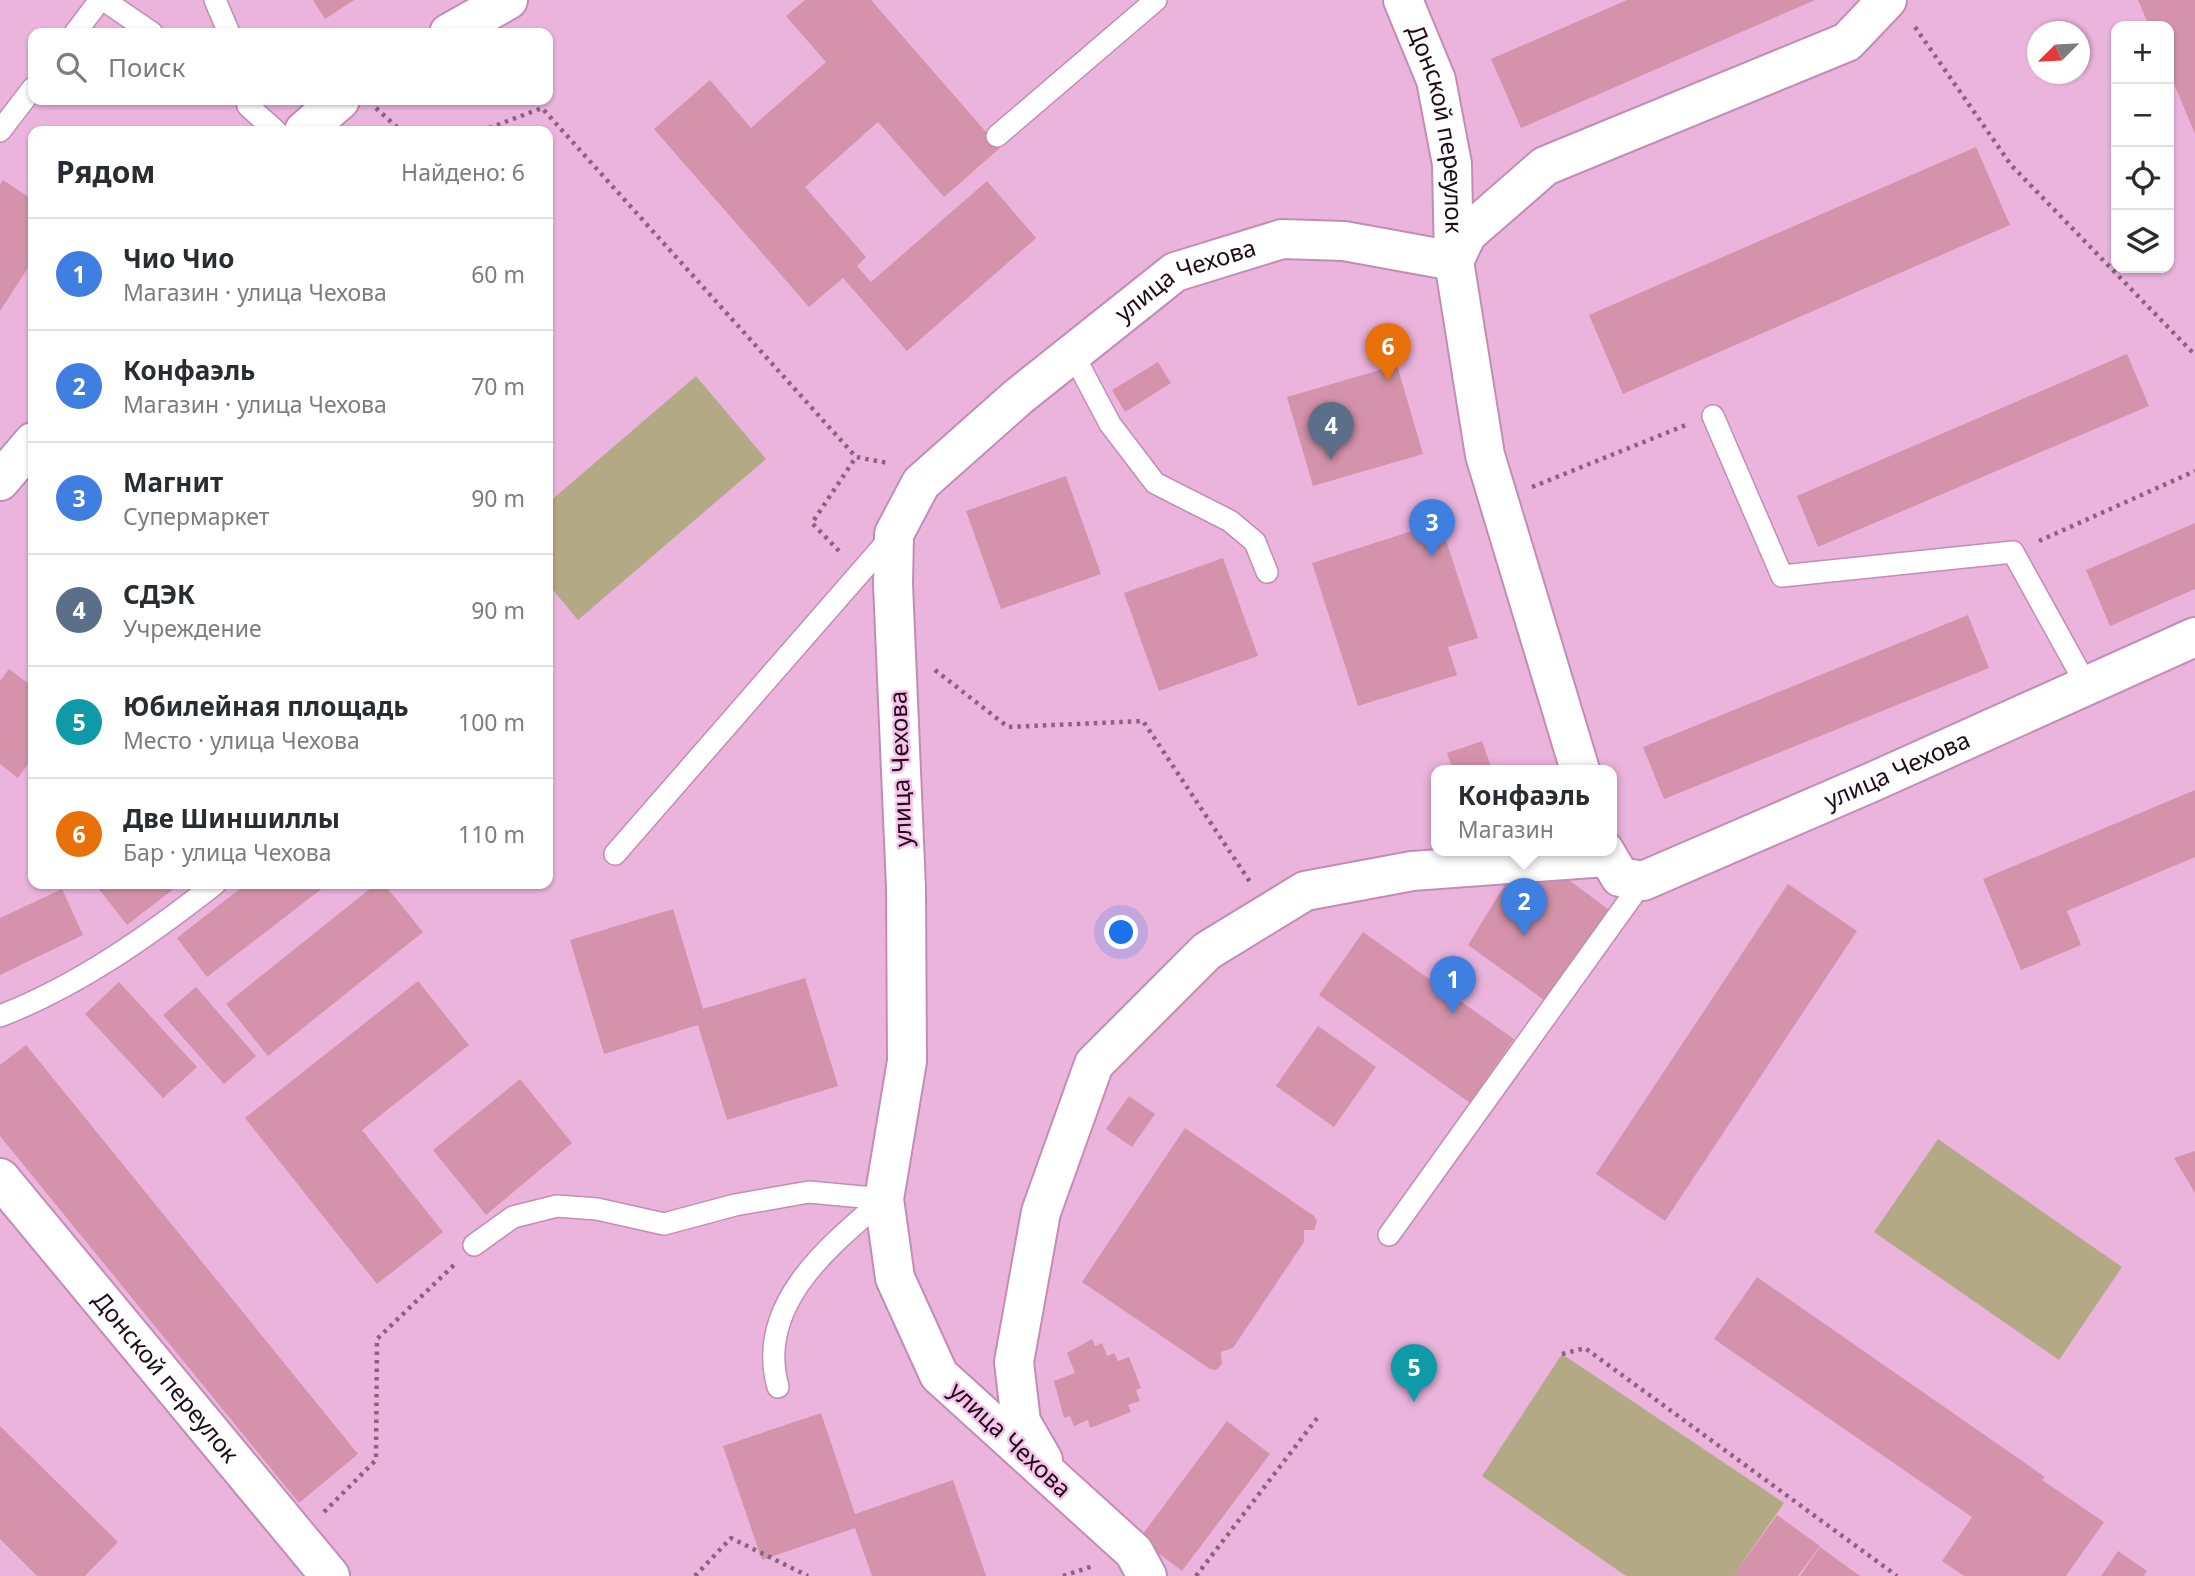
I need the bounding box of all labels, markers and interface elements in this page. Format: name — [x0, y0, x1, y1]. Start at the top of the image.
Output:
street label: Донской переулок — [1400, 19, 1471, 234]
north arrow — [2027, 21, 2090, 84]
map controls — [2111, 21, 2174, 273]
button: + — [2111, 21, 2174, 84]
search box — [28, 28, 553, 105]
icon: search — [52, 48, 90, 86]
text: Поиск — [108, 49, 185, 85]
button: − — [2111, 84, 2174, 147]
button: locate — [2111, 147, 2174, 210]
text: Рядом — [56, 151, 155, 192]
text: Найдено: 6 — [401, 156, 525, 188]
button: layers — [2111, 210, 2174, 273]
street label: улица Чехова — [1107, 230, 1260, 329]
text: Чио Чио — [123, 240, 235, 276]
text: 1 — [72, 258, 86, 290]
text: 60 m — [471, 258, 525, 290]
text: Магазин · улица Чехова — [123, 276, 387, 308]
pin: 6 — [1365, 323, 1411, 381]
text: Конфаэль — [123, 352, 255, 388]
text: 2 — [72, 370, 86, 402]
text: 70 m — [471, 370, 525, 402]
text: Магазин · улица Чехова — [123, 388, 387, 420]
pin: 4 — [1308, 402, 1354, 460]
text: Магнит — [123, 464, 223, 500]
text: 3 — [72, 482, 86, 514]
text: 90 m — [471, 482, 525, 514]
pin: 3 — [1409, 499, 1455, 557]
text: Супермаркет — [123, 500, 269, 532]
text: СДЭК — [123, 576, 195, 612]
text: 4 — [72, 594, 86, 626]
text: 90 m — [471, 594, 525, 626]
text: Учреждение — [123, 612, 262, 644]
text: Юбилейная площадь — [123, 688, 409, 724]
street label: улица Чехова — [880, 690, 919, 848]
text: 5 — [72, 706, 86, 738]
text: 100 m — [458, 706, 525, 738]
street label: улица Чехова — [1819, 722, 1975, 816]
text: Место · улица Чехова — [123, 724, 360, 756]
popup — [1431, 765, 1617, 856]
text: Конфаэль — [1458, 777, 1590, 813]
text: Две Шиншиллы — [123, 800, 340, 836]
text: Магазин — [1458, 813, 1554, 845]
text: 6 — [72, 818, 86, 850]
text: 110 m — [458, 818, 525, 850]
text: Бар · улица Чехова — [123, 836, 332, 868]
pin: 2 — [1501, 878, 1547, 936]
your location — [1104, 915, 1138, 949]
pin: 1 — [1430, 956, 1476, 1014]
street label: Донской переулок — [86, 1284, 247, 1469]
pin: 5 — [1391, 1344, 1437, 1402]
street label: улица Чехова — [943, 1374, 1079, 1504]

